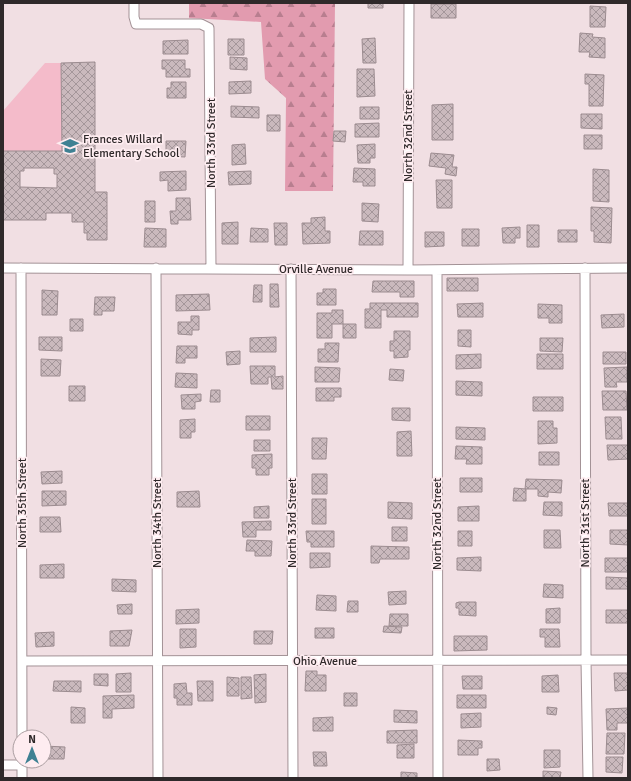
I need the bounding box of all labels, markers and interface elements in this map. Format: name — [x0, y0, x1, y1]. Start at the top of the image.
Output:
street label: North 32nd Street — [401, 90, 416, 182]
street label: North 33rd Street — [204, 98, 219, 188]
place label: Frances Willard Elementary School — [83, 132, 180, 161]
school or university icon: Frances Willard Elementary School — [60, 136, 80, 156]
street label: Orville Avenue — [279, 262, 353, 277]
street label: North 35th Street — [15, 458, 30, 548]
street label: North 34th Street — [150, 478, 165, 568]
street label: North 33rd Street — [285, 478, 300, 568]
street label: North 32nd Street — [430, 478, 445, 570]
street label: North 31st Street — [578, 479, 593, 567]
street label: Ohio Avenue — [293, 654, 357, 669]
north arrow — [12, 729, 52, 769]
text: N — [28, 733, 36, 746]

